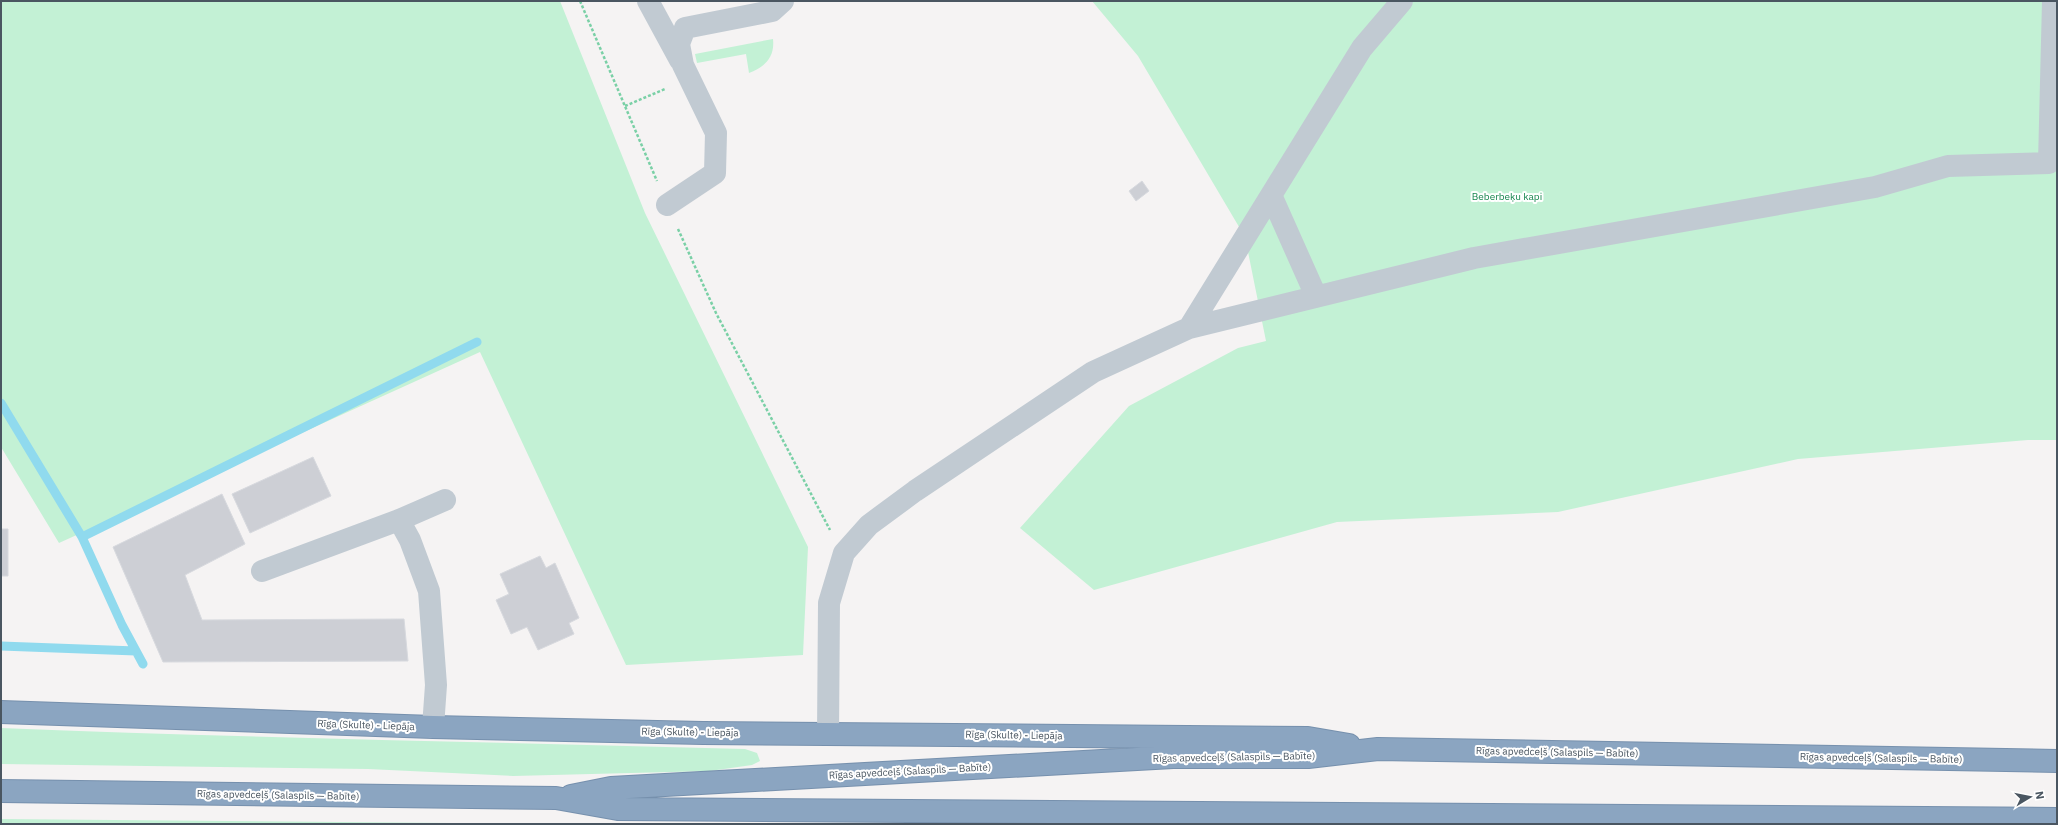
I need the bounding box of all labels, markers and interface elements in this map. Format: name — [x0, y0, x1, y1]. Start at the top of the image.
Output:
park label: Beberbeķu kapi — [1472, 190, 1542, 203]
street label: Rīga (Skulte) - Liepāja — [317, 717, 416, 733]
street label: Rīga (Skulte) - Liepāja — [641, 725, 740, 739]
street label: Rīga (Skulte) - Liepāja — [965, 728, 1064, 742]
street label: Rīgas apvedceļš (Salaspils — Babīte) — [1476, 744, 1638, 760]
street label: Rīgas apvedceļš (Salaspils — Babīte) — [1153, 749, 1315, 765]
street label: Rīgas apvedceļš (Salaspils — Babīte) — [1800, 750, 1962, 766]
street label: Rīgas apvedceļš (Salaspils — Babīte) — [828, 760, 992, 782]
north arrow — [2010, 777, 2050, 817]
street label: Rīgas apvedceļš (Salaspils — Babīte) — [197, 787, 359, 803]
text: N — [2032, 790, 2047, 800]

